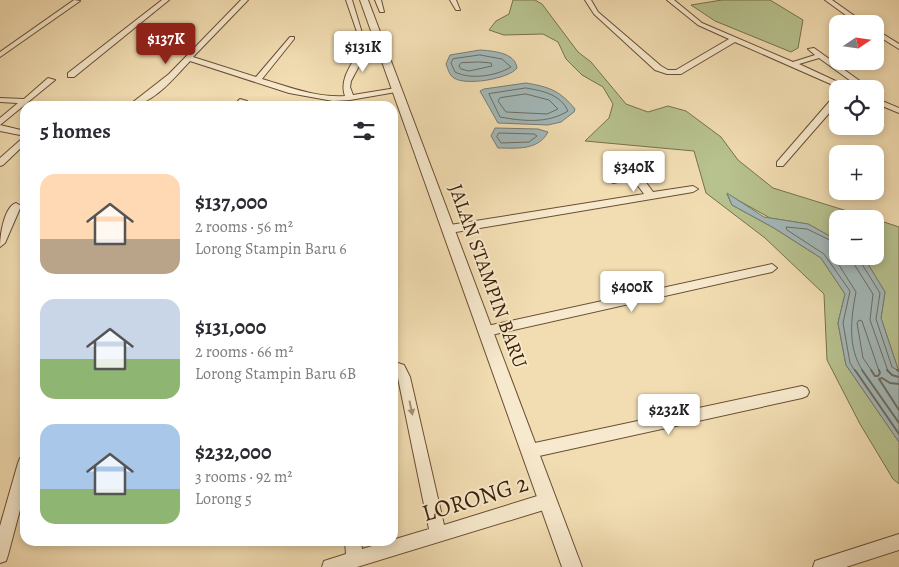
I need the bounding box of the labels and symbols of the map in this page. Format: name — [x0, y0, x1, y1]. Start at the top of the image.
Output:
north arrow — [829, 15, 884, 70]
pin: $137K — [131, 22, 201, 65]
pin: $131K — [328, 30, 398, 73]
pin: $340K — [599, 150, 669, 193]
street label: JALAN STAMPIN BARU — [442, 180, 534, 372]
pin: $400K — [597, 270, 667, 313]
pin: $232K — [634, 394, 704, 436]
one-way arrow — [407, 400, 415, 416]
street label: LORONG 2 — [418, 467, 532, 529]

